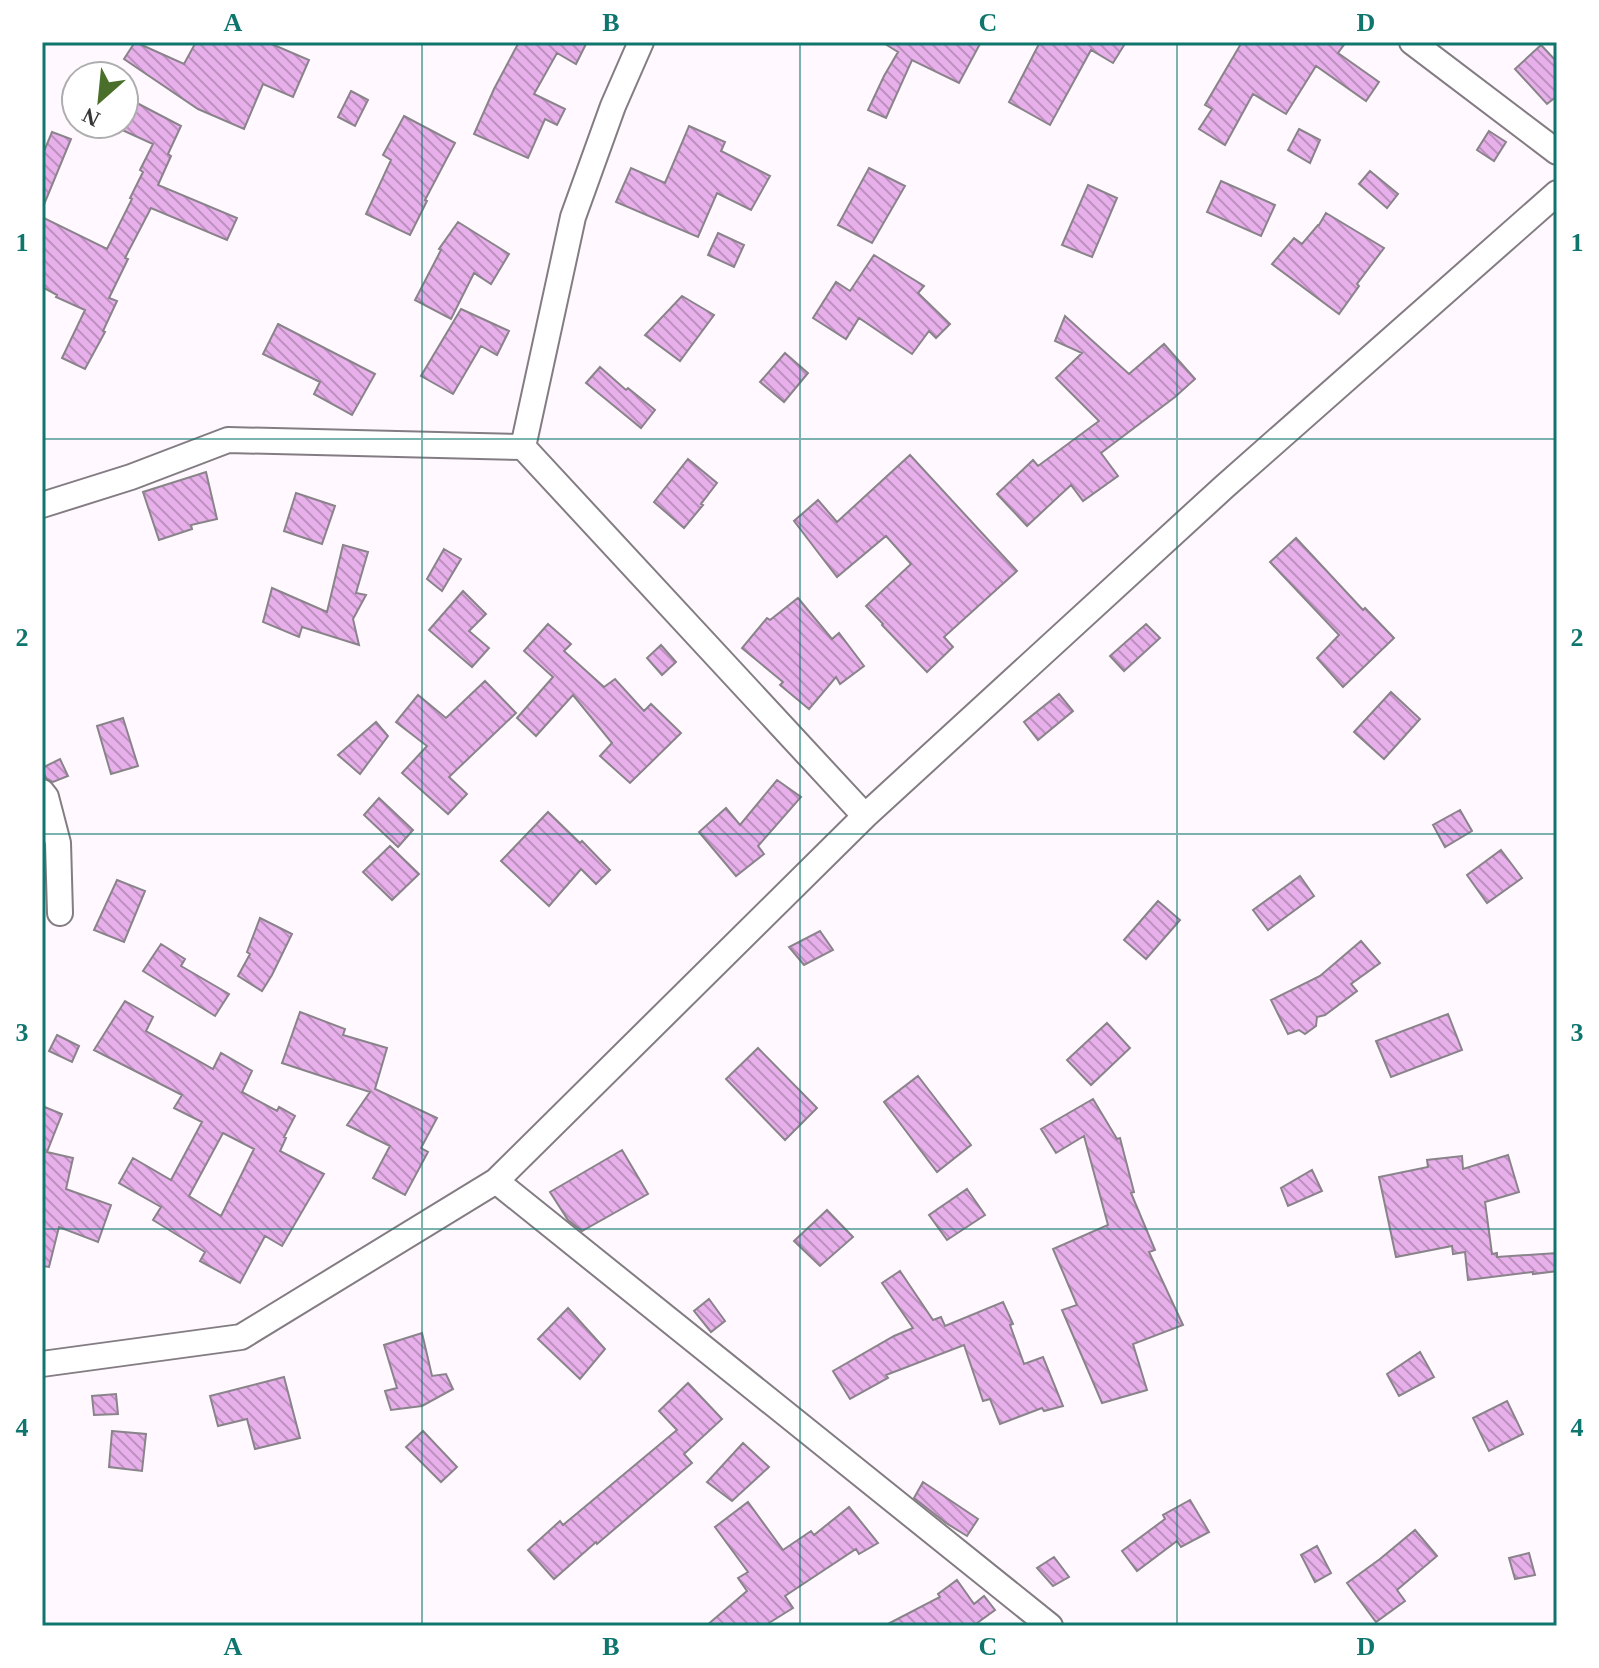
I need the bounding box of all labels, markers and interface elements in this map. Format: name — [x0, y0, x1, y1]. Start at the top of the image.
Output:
text: A — [224, 8, 243, 37]
text: B — [602, 8, 620, 37]
text: C — [979, 8, 997, 37]
text: D — [1357, 8, 1375, 37]
north arrow — [60, 60, 140, 140]
text: N — [78, 103, 104, 132]
text: 1 — [16, 228, 29, 257]
text: 1 — [1571, 228, 1584, 257]
text: 2 — [16, 623, 29, 652]
text: 2 — [1571, 623, 1584, 652]
text: 3 — [16, 1018, 29, 1047]
text: 3 — [1571, 1018, 1584, 1047]
text: 4 — [16, 1413, 29, 1442]
text: 4 — [1571, 1413, 1584, 1442]
text: A — [224, 1632, 243, 1661]
text: B — [602, 1632, 620, 1661]
text: C — [979, 1632, 997, 1661]
text: D — [1357, 1632, 1375, 1661]

